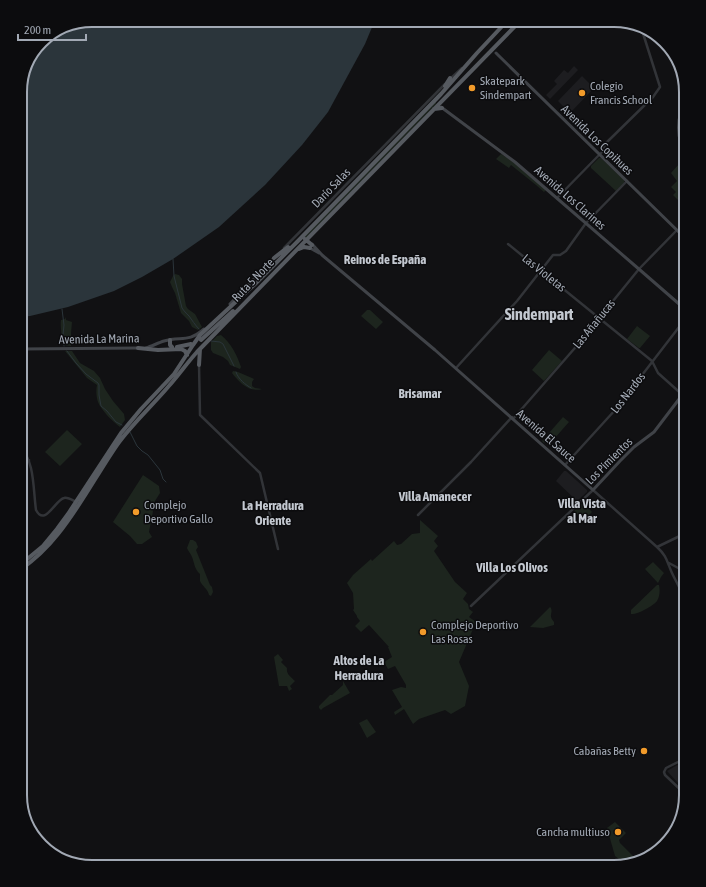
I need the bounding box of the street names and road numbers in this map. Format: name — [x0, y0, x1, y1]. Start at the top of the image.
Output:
street label: Avenida Los Copihues — [558, 102, 636, 178]
street label: Avenida Los Clarines — [532, 163, 608, 233]
street label: Darío Salas — [309, 165, 353, 211]
street label: Las Violetas — [519, 251, 569, 295]
street label: Ruta 5 Norte — [229, 255, 277, 305]
street label: Las Añañucas — [570, 297, 618, 351]
street label: Avenida La Marina — [58, 331, 140, 347]
street label: Los Nardos — [608, 370, 648, 416]
street label: Avenida El Sauce — [514, 406, 578, 466]
street label: Los Pimientos — [583, 435, 635, 487]

